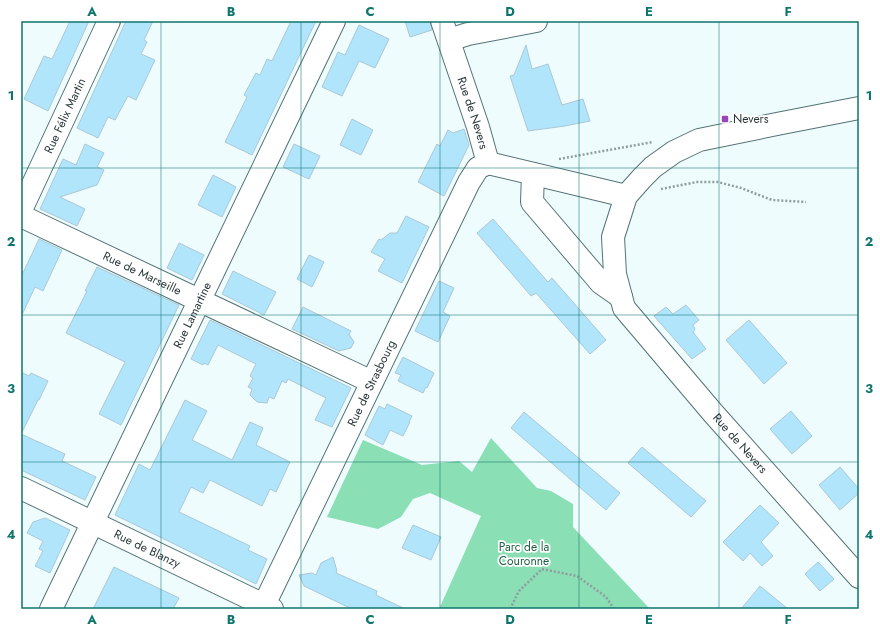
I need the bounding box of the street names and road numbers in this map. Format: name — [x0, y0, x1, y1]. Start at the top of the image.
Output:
street label: Rue de Nevers — [453, 74, 493, 151]
street label: Rue Félix Martin — [40, 75, 90, 156]
street label: Rue de Marseille — [100, 247, 184, 300]
street label: Rue Lamartine — [169, 279, 216, 352]
street label: Rue de Strasbourg — [343, 337, 400, 429]
street label: Rue de Nevers — [708, 409, 772, 478]
street label: Rue de Blanzy — [111, 525, 184, 573]

